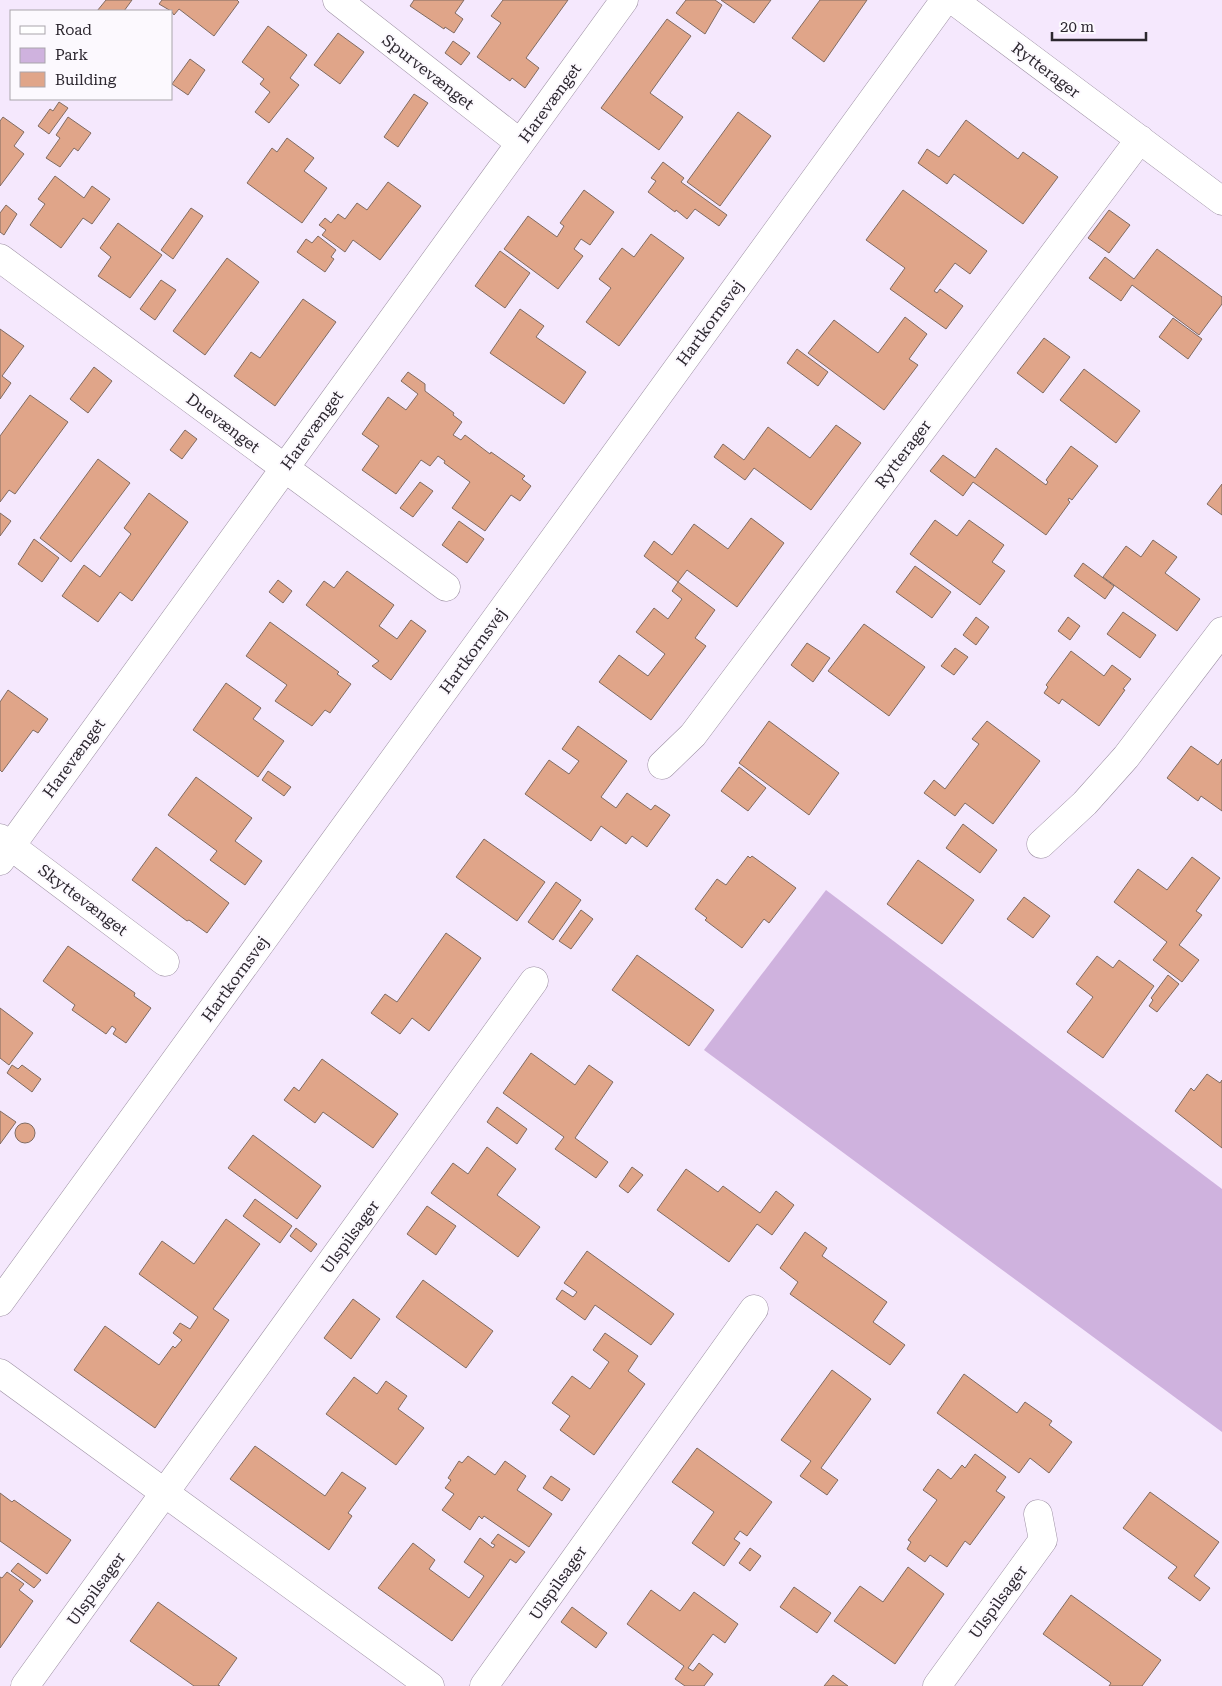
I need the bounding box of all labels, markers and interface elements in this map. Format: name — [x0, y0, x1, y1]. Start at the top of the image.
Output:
legend — [10, 10, 172, 100]
scale bar — [1052, 10, 1146, 42]
text: 20 m — [1060, 18, 1095, 36]
text: Road — [55, 21, 92, 39]
street label: Spurvevænget — [378, 30, 478, 114]
street label: Rytterager — [1008, 38, 1084, 102]
text: Park — [55, 46, 89, 64]
street label: Harevænget — [515, 60, 585, 146]
text: Building — [55, 71, 117, 89]
street label: Hartkornsvej — [673, 277, 747, 369]
street label: Harevænget — [277, 387, 347, 473]
street label: Duevænget — [182, 389, 264, 457]
street label: Rytterager — [871, 416, 935, 492]
street label: Hartkornsvej — [436, 605, 510, 697]
street label: Harevænget — [39, 715, 109, 801]
street label: Skyttevænget — [35, 860, 131, 940]
street label: Hartkornsvej — [198, 933, 272, 1025]
street label: Ulspilsager — [317, 1196, 383, 1277]
street label: Ulspilsager — [526, 1542, 591, 1624]
street label: Ulspilsager — [63, 1548, 129, 1629]
street label: Ulspilsager — [965, 1561, 1031, 1642]

